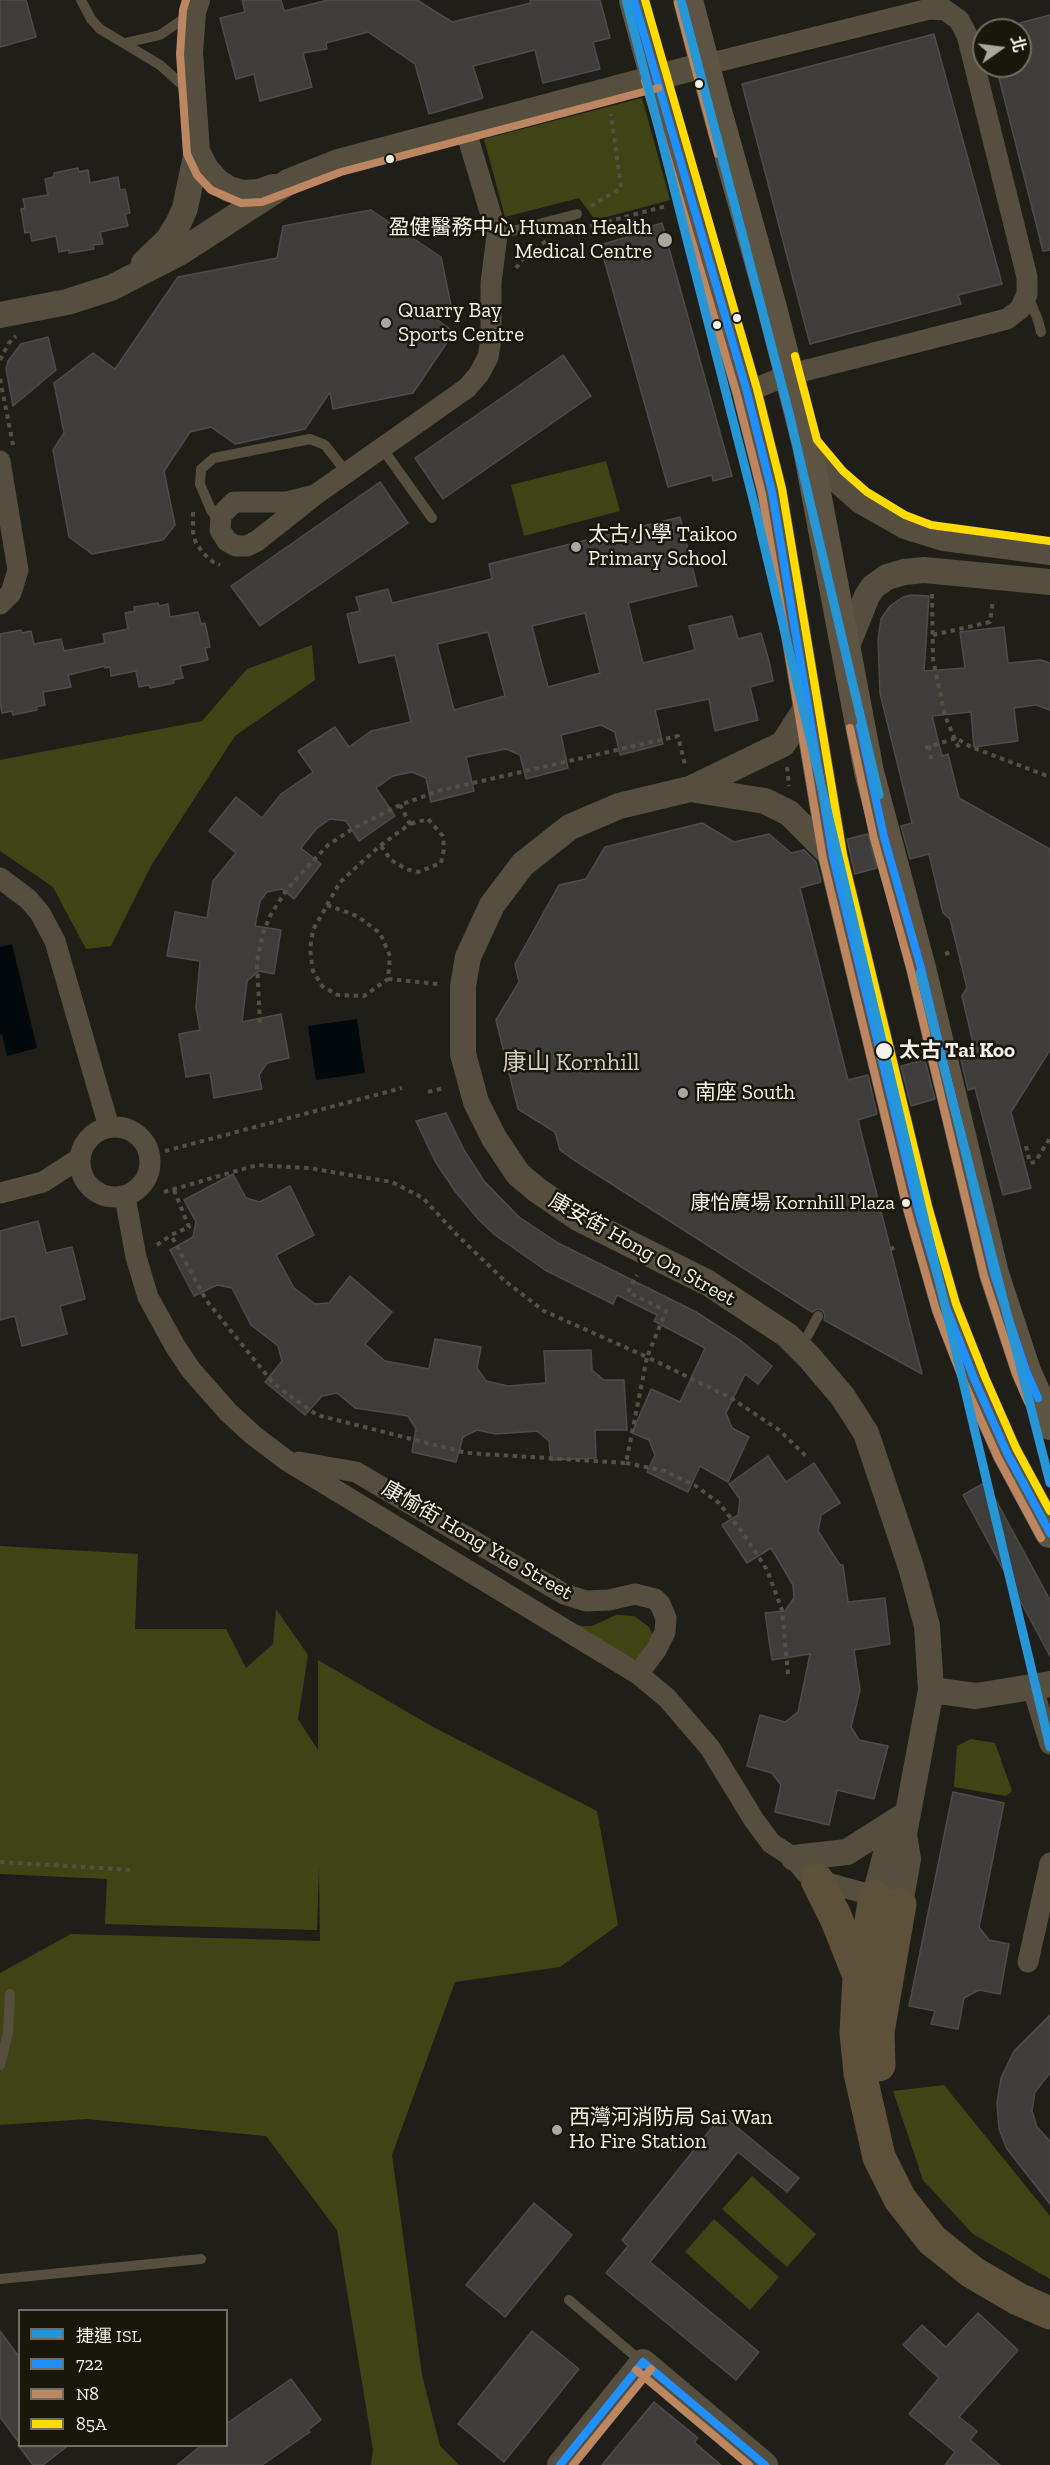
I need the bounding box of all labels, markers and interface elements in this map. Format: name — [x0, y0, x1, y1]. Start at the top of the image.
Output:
north arrow — [972, 18, 1032, 78]
text: 北 — [1007, 34, 1029, 54]
unlabelled marker — [693, 78, 705, 90]
unlabelled marker — [384, 153, 396, 165]
place label: 盈健醫務中心 Human Health Medical Centre — [388, 215, 652, 265]
marker: 盈健醫務中心 Human Health Medical Centre — [656, 231, 674, 249]
place label: Quarry Bay Sports Centre — [398, 298, 524, 348]
unlabelled marker — [731, 312, 743, 324]
marker: Quarry Bay Sports Centre — [379, 316, 393, 330]
unlabelled marker — [711, 319, 723, 331]
place label: 太古小學 Taikoo Primary School — [588, 522, 737, 572]
marker: 太古小學 Taikoo Primary School — [569, 540, 583, 554]
place label: 太古 Tai Koo — [899, 1038, 1015, 1064]
marker: 太古 Tai Koo — [874, 1041, 894, 1061]
district label: 康山 Kornhill — [502, 1049, 640, 1077]
place label: 南座 South — [695, 1080, 795, 1106]
marker: 南座 South — [676, 1086, 690, 1100]
street label: 康安街 Hong On Street — [544, 1188, 740, 1312]
place label: 康怡廣場 Kornhill Plaza — [691, 1191, 895, 1215]
marker: 康怡廣場 Kornhill Plaza — [900, 1197, 912, 1209]
street label: 康愉街 Hong Yue Street — [377, 1476, 577, 1606]
place label: 西灣河消防局 Sai Wan Ho Fire Station — [569, 2105, 773, 2155]
marker: 西灣河消防局 Sai Wan Ho Fire Station — [550, 2123, 564, 2137]
legend — [18, 2309, 228, 2447]
text: 捷運 ISL — [76, 2325, 141, 2347]
text: 722 — [76, 2353, 103, 2375]
text: N8 — [76, 2383, 99, 2405]
text: 85A — [76, 2413, 107, 2435]

